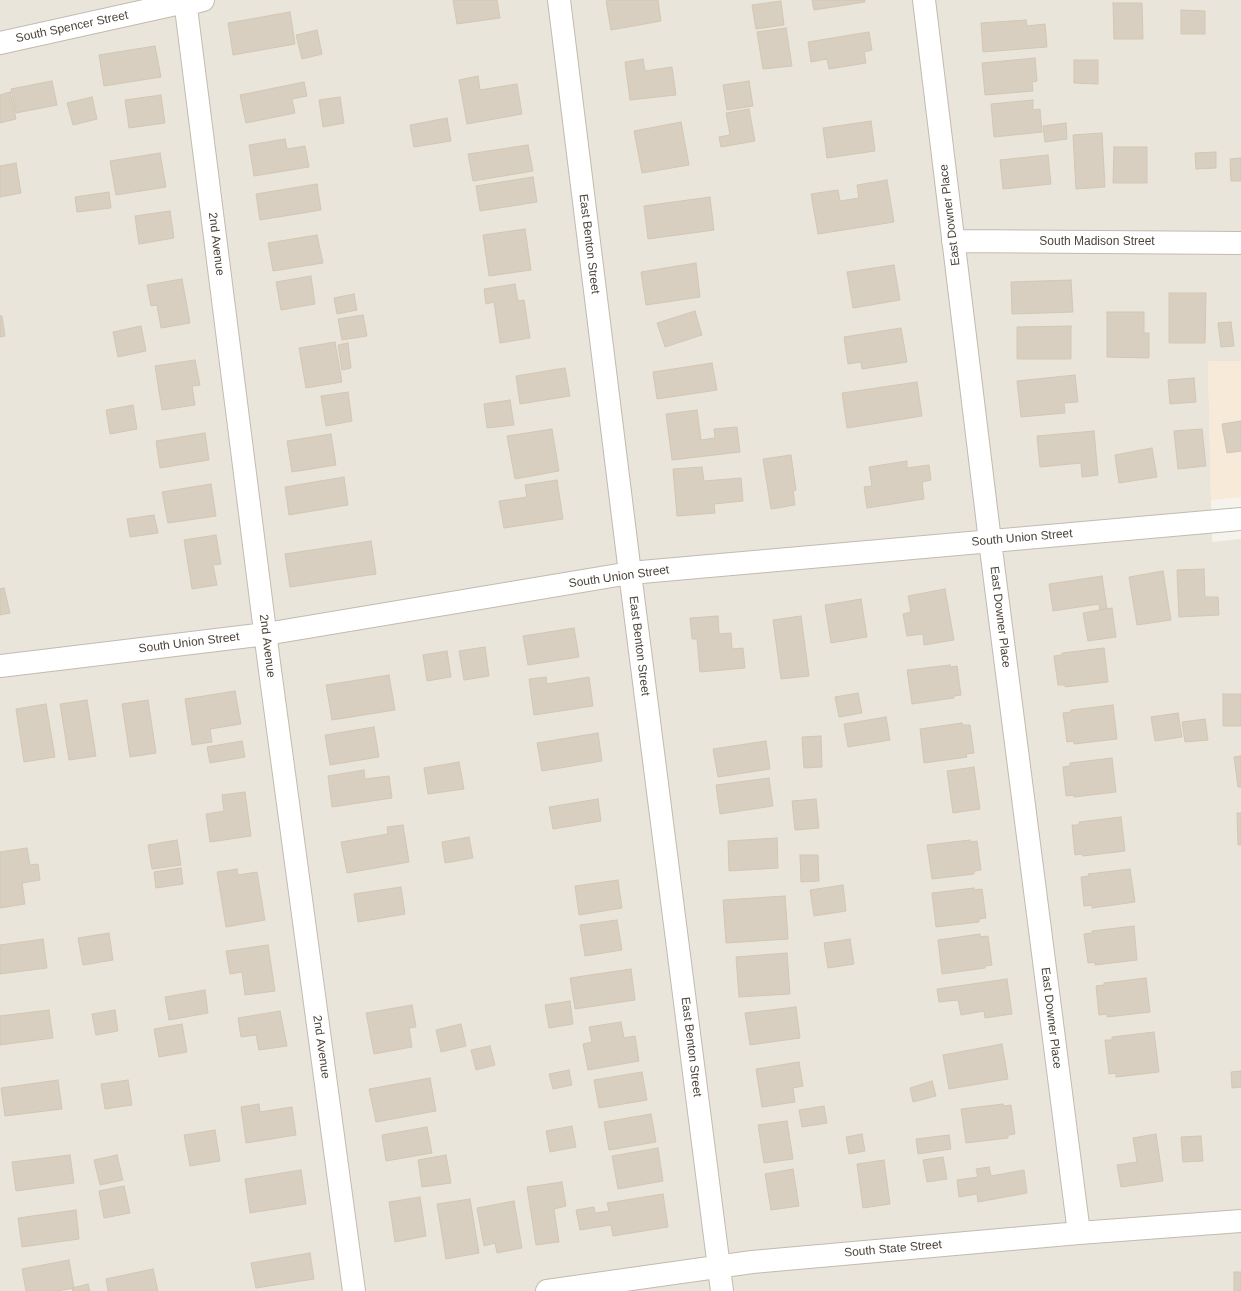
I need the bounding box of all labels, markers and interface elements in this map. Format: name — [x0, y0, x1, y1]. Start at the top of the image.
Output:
street label: South Spencer Street — [14, 8, 130, 46]
street label: East Downer Place — [937, 163, 963, 267]
street label: East Benton Street — [576, 193, 602, 295]
street label: 2nd Avenue — [205, 211, 227, 277]
street label: South Madison Street — [1039, 235, 1155, 249]
street label: South Union Street — [971, 526, 1073, 550]
street label: South Union Street — [568, 563, 670, 591]
street label: East Downer Place — [987, 565, 1013, 669]
street label: East Benton Street — [626, 595, 652, 697]
street label: 2nd Avenue — [256, 613, 278, 679]
street label: South Union Street — [138, 630, 240, 656]
street label: East Downer Place — [1038, 966, 1064, 1070]
street label: East Benton Street — [678, 996, 704, 1098]
street label: 2nd Avenue — [309, 1014, 333, 1080]
street label: South State Street — [844, 1238, 942, 1260]

